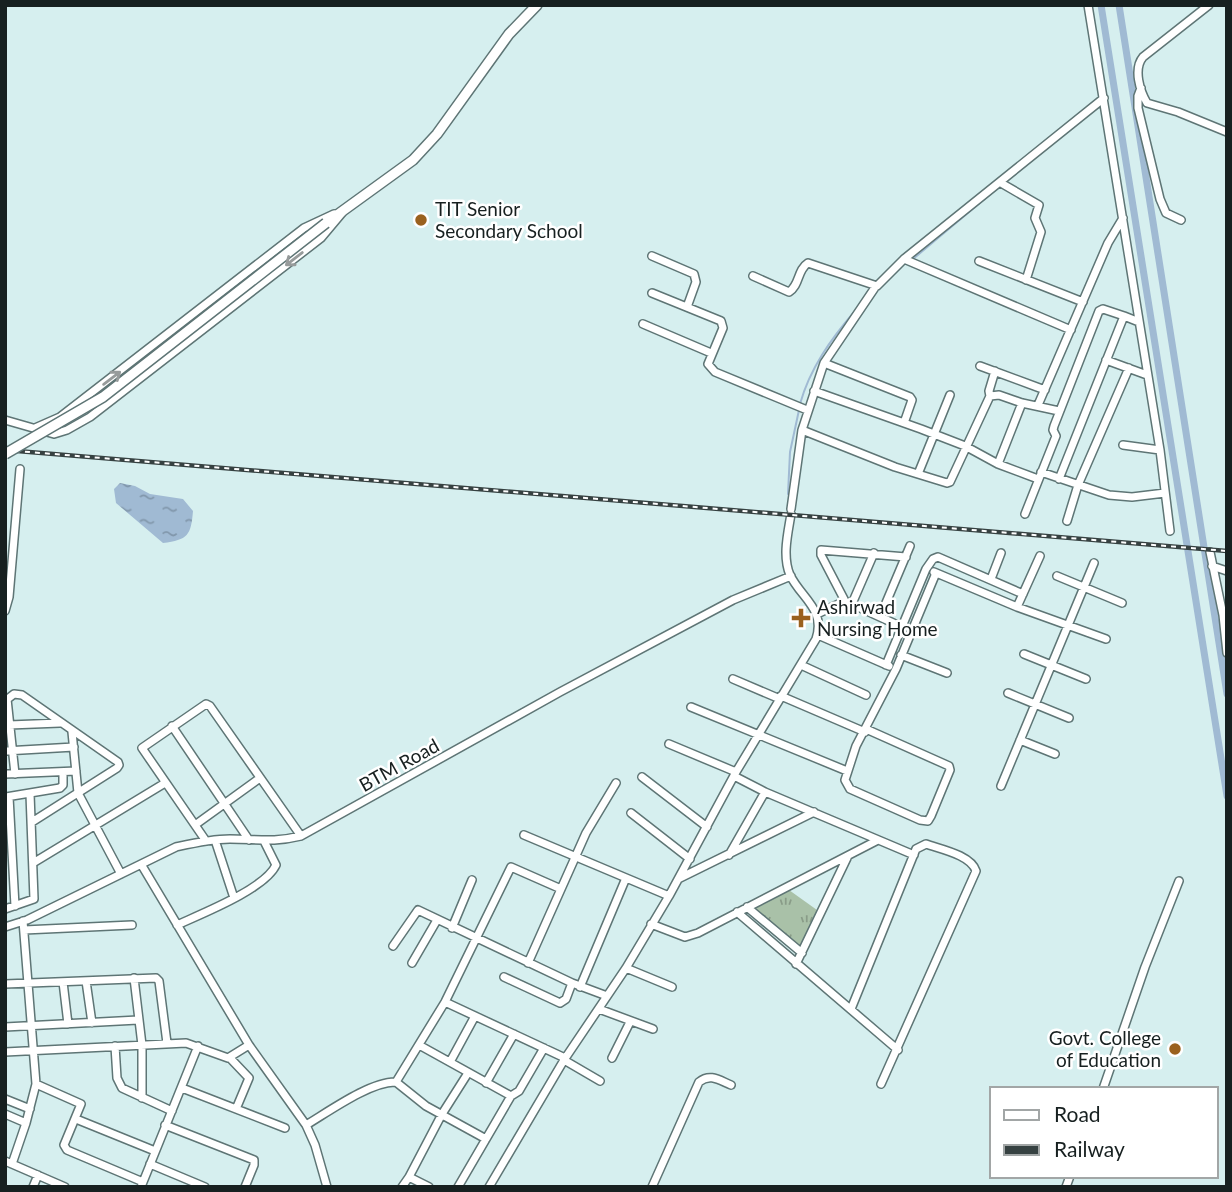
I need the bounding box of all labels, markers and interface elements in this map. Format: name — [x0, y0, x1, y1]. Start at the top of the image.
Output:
place label: TIT Senior Secondary School — [435, 197, 583, 242]
marker: TIT Senior Secondary School — [413, 212, 429, 228]
one-way arrow — [285, 252, 304, 267]
one-way arrow — [102, 370, 120, 385]
place label: Ashirwad Nursing Home — [817, 595, 938, 640]
marker: Ashirwad Nursing Home — [791, 608, 811, 628]
street label: BTM Road — [355, 733, 443, 796]
place label: Govt. College of Education — [1049, 1026, 1161, 1071]
marker: Govt. College of Education — [1167, 1041, 1183, 1057]
legend — [990, 1087, 1218, 1178]
text: Road — [1054, 1101, 1101, 1126]
text: Railway — [1054, 1136, 1125, 1161]

